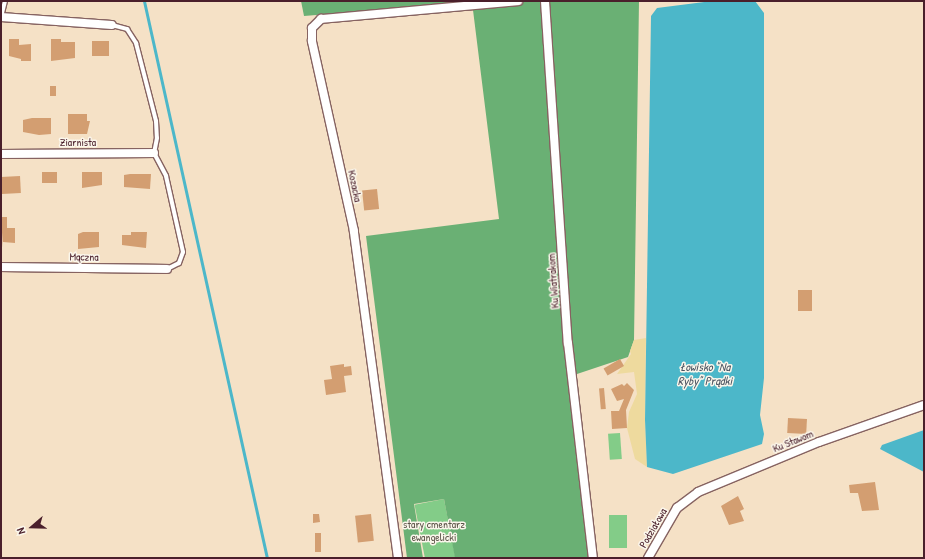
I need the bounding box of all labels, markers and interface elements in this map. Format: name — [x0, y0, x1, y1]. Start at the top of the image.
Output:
street label: Ziarnista — [60, 135, 96, 149]
street label: Kozacka — [345, 169, 365, 203]
street label: Mączna — [69, 250, 99, 264]
street label: Ku Wiatrakom — [544, 253, 562, 309]
water label: Łowisko "Na Ryby" Prądki — [678, 360, 732, 388]
street label: Ku Stawom — [771, 427, 815, 455]
street label: Podziałowa — [636, 506, 670, 550]
north arrow — [12, 507, 52, 547]
park label: stary cmentarz ewangelicki — [403, 518, 465, 544]
text: N — [13, 526, 28, 536]

